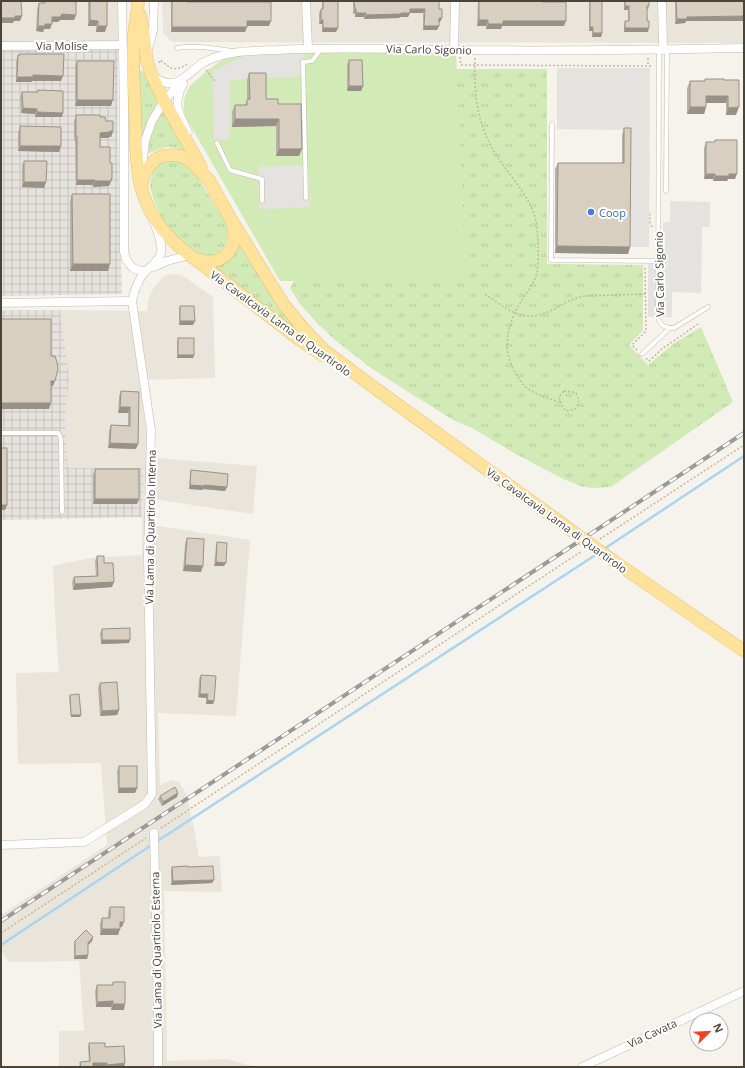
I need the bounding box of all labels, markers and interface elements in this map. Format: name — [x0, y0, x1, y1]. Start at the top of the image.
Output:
street label: Via Molise — [36, 38, 88, 53]
street label: Via Carlo Sigonio — [386, 41, 472, 57]
place label: Coop — [599, 205, 626, 220]
marker: Coop — [586, 207, 596, 217]
street label: Via Carlo Sigonio — [651, 231, 667, 317]
street label: Via Cavalcavia Lama di Quartirolo — [207, 267, 355, 379]
street label: Via Lama di Quartirolo Interna — [141, 449, 159, 605]
street label: Via Cavalcavia Lama di Quartirolo — [483, 464, 631, 576]
street label: Via Lama di Quartirolo Esterna — [147, 872, 165, 1028]
north arrow — [689, 1012, 729, 1052]
street label: Via Cavata — [625, 1015, 679, 1051]
text: N — [710, 1021, 727, 1035]

